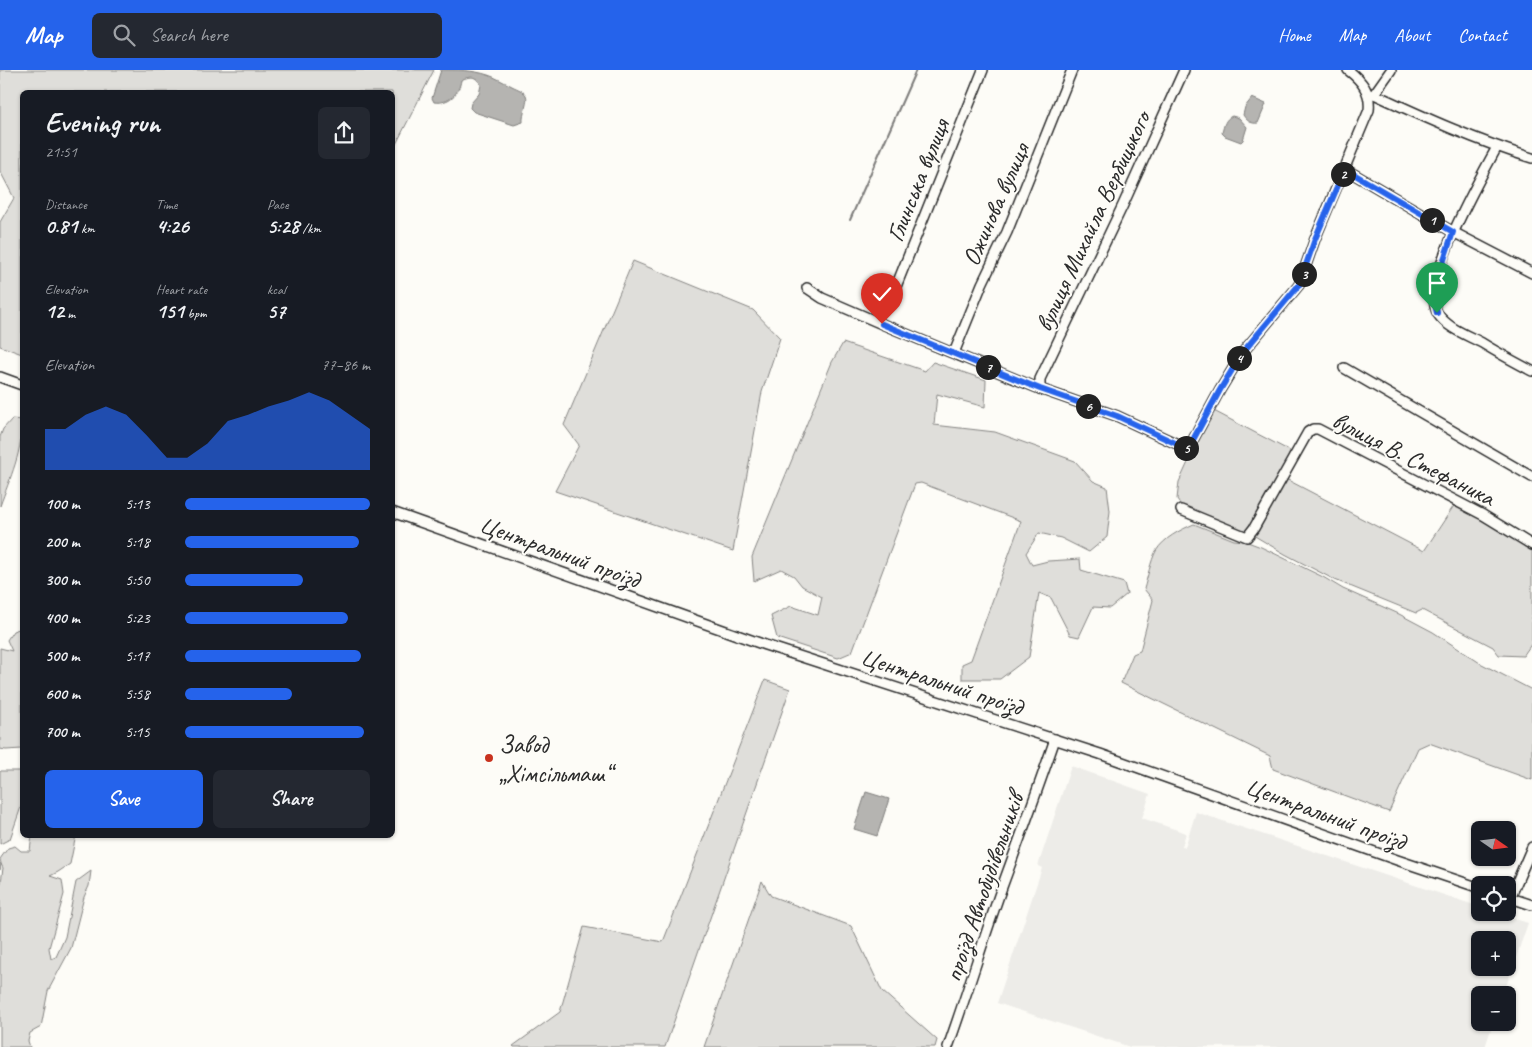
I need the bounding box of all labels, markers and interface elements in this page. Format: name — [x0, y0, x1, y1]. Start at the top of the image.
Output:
search box — [92, 13, 442, 58]
text: Map — [25, 20, 62, 50]
icon: search — [110, 21, 138, 49]
text: Search here — [150, 23, 228, 47]
text: Home — [1278, 24, 1311, 46]
text: Map — [1339, 24, 1366, 46]
text: About — [1394, 24, 1430, 46]
text: Contact — [1458, 24, 1507, 46]
street label: вулиця Михайла Вербицького — [1028, 103, 1159, 337]
text: Evening run — [45, 105, 160, 140]
button: share — [318, 107, 370, 159]
street label: Глинська вулиця — [879, 112, 958, 246]
street label: Ожинова вулиця — [955, 136, 1038, 271]
text: 21:51 — [45, 142, 77, 162]
pin: 2 — [1330, 162, 1356, 186]
text: 2 — [1340, 166, 1347, 183]
text: Distance — [45, 196, 87, 213]
text: Time — [156, 196, 177, 213]
text: Pace — [267, 196, 289, 213]
pin: 1 — [1420, 208, 1444, 232]
text: 1 — [1429, 212, 1436, 229]
text: 0.81 — [45, 213, 78, 239]
text: 4:26 — [156, 213, 189, 239]
text: 5:28 — [267, 213, 299, 239]
text: km — [78, 220, 95, 237]
text: /km — [299, 220, 321, 237]
pin: 3 — [1292, 262, 1316, 286]
pin — [1416, 262, 1458, 313]
text: 3 — [1301, 266, 1308, 283]
icon: arrive — [1423, 269, 1451, 297]
pin — [861, 273, 903, 324]
icon: check — [868, 280, 896, 308]
text: Elevation — [45, 281, 88, 298]
text: Heart rate — [156, 281, 207, 298]
text: kcal — [267, 281, 286, 298]
text: 12 — [45, 298, 64, 324]
text: 151 — [156, 298, 184, 324]
text: 57 — [267, 298, 285, 324]
text: m — [64, 305, 75, 322]
text: bpm — [184, 305, 207, 322]
pin: 4 — [1226, 346, 1252, 370]
text: 4 — [1236, 350, 1243, 367]
pin: 7 — [976, 354, 1000, 380]
text: Elevation — [45, 355, 94, 375]
text: 77–86 m — [321, 355, 370, 375]
text: 7 — [985, 359, 992, 376]
pin: 6 — [1076, 394, 1100, 418]
text: 6 — [1085, 398, 1092, 415]
street label: вулиця В. Стефаника — [1327, 404, 1502, 514]
pin: 5 — [1174, 436, 1198, 460]
text: 5 — [1183, 440, 1190, 457]
text: 100 m — [45, 494, 80, 514]
text: 5:13 — [125, 494, 150, 514]
street label: Центральний проїзд — [475, 508, 646, 597]
text: 200 m — [45, 532, 80, 552]
text: 5:18 — [125, 532, 150, 552]
text: 300 m — [45, 570, 80, 590]
text: 5:50 — [125, 570, 150, 590]
text: 400 m — [45, 608, 80, 628]
text: 5:23 — [125, 608, 150, 628]
street label: Центральний проїзд — [856, 641, 1029, 725]
text: 500 m — [45, 646, 79, 666]
text: 5:17 — [125, 646, 150, 666]
text: 600 m — [45, 684, 80, 704]
text: 5:58 — [125, 684, 150, 704]
text: 700 m — [45, 722, 80, 742]
text: 5:15 — [125, 722, 150, 742]
place label: Завод „Хімсільмаш“ — [499, 729, 616, 790]
marker: Завод „Хімсільмаш“ — [483, 752, 495, 764]
button: Save — [45, 770, 203, 828]
button: Share — [213, 770, 370, 828]
street label: Центральний проїзд — [1241, 770, 1412, 859]
street label: проїзд Автобудівельників — [937, 783, 1034, 986]
north arrow — [1471, 821, 1516, 866]
map controls — [1471, 821, 1516, 1031]
button: locate — [1471, 876, 1516, 921]
button: + — [1471, 931, 1516, 976]
button: − — [1471, 986, 1516, 1031]

